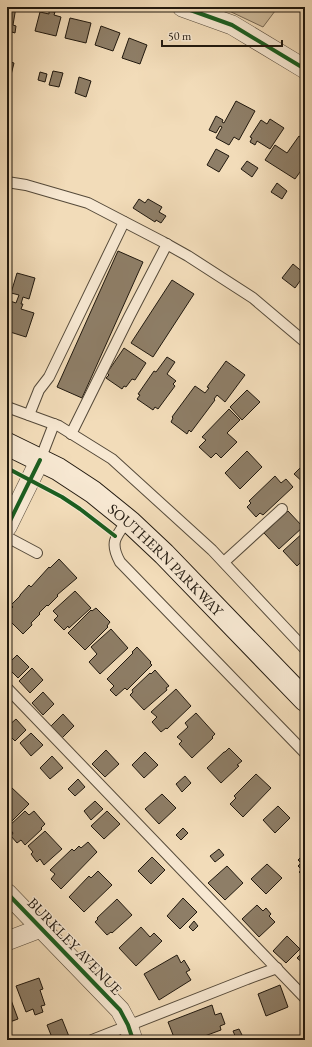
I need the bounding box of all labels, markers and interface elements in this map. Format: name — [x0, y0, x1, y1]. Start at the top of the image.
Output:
scale bar — [162, 22, 282, 48]
text: 50 m — [168, 28, 192, 44]
street label: SOUTHERN PARKWAY — [104, 499, 229, 620]
street label: BURKLEY AVENUE — [24, 893, 127, 999]

